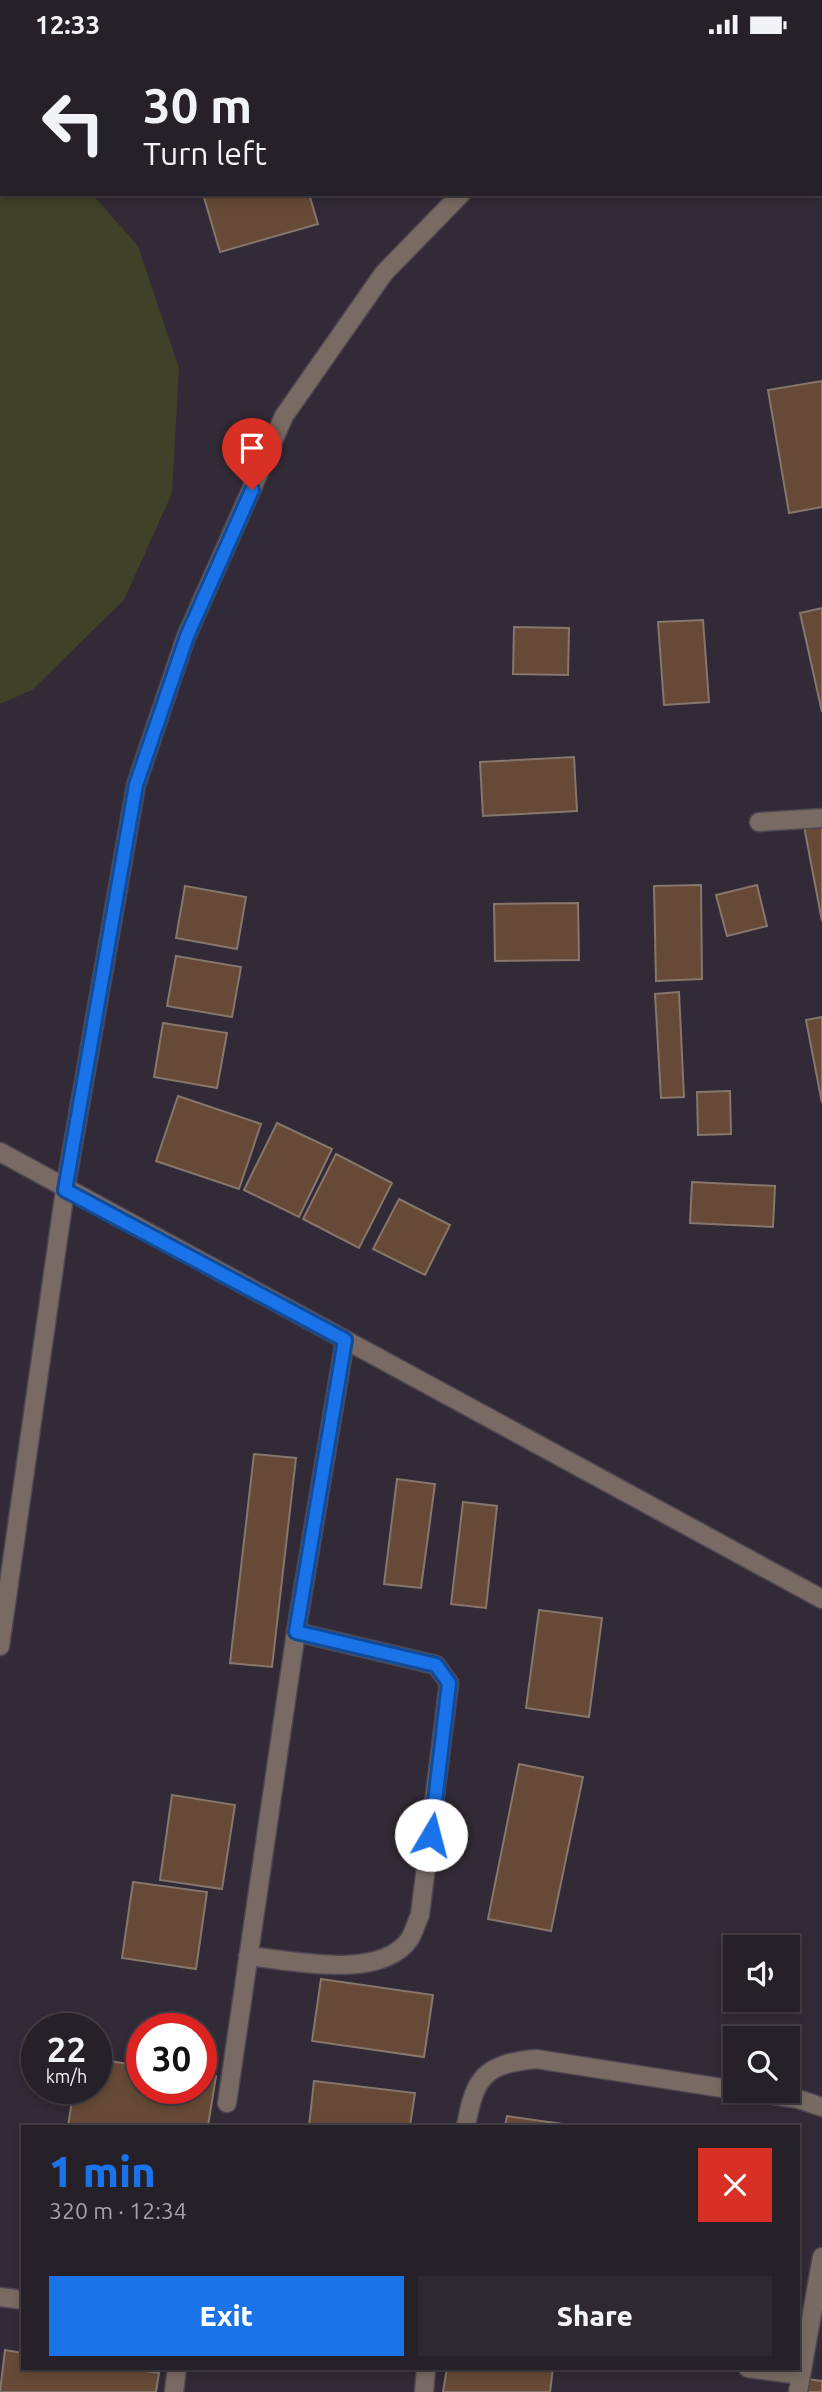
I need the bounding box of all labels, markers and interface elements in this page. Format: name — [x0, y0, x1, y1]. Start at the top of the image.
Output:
text: 12:33 — [35, 10, 100, 39]
icon: left — [28, 77, 119, 168]
text: 30 m — [143, 77, 252, 132]
text: Turn left — [143, 135, 267, 171]
pin — [222, 418, 282, 490]
icon: arrive — [233, 429, 271, 467]
position arrow — [394, 1798, 468, 1872]
map controls — [723, 1935, 800, 2103]
button: sound — [723, 1935, 800, 2012]
speed limit sign: 30 — [126, 2013, 217, 2104]
button: search — [723, 2026, 800, 2103]
text: 22 — [47, 2029, 86, 2069]
text: km/h — [46, 2066, 87, 2086]
text: 1 min — [49, 2148, 156, 2195]
button: close — [698, 2148, 772, 2222]
text: 320 m · 12:34 — [49, 2198, 187, 2223]
button: Exit — [49, 2276, 404, 2356]
button: Share — [418, 2276, 772, 2356]

